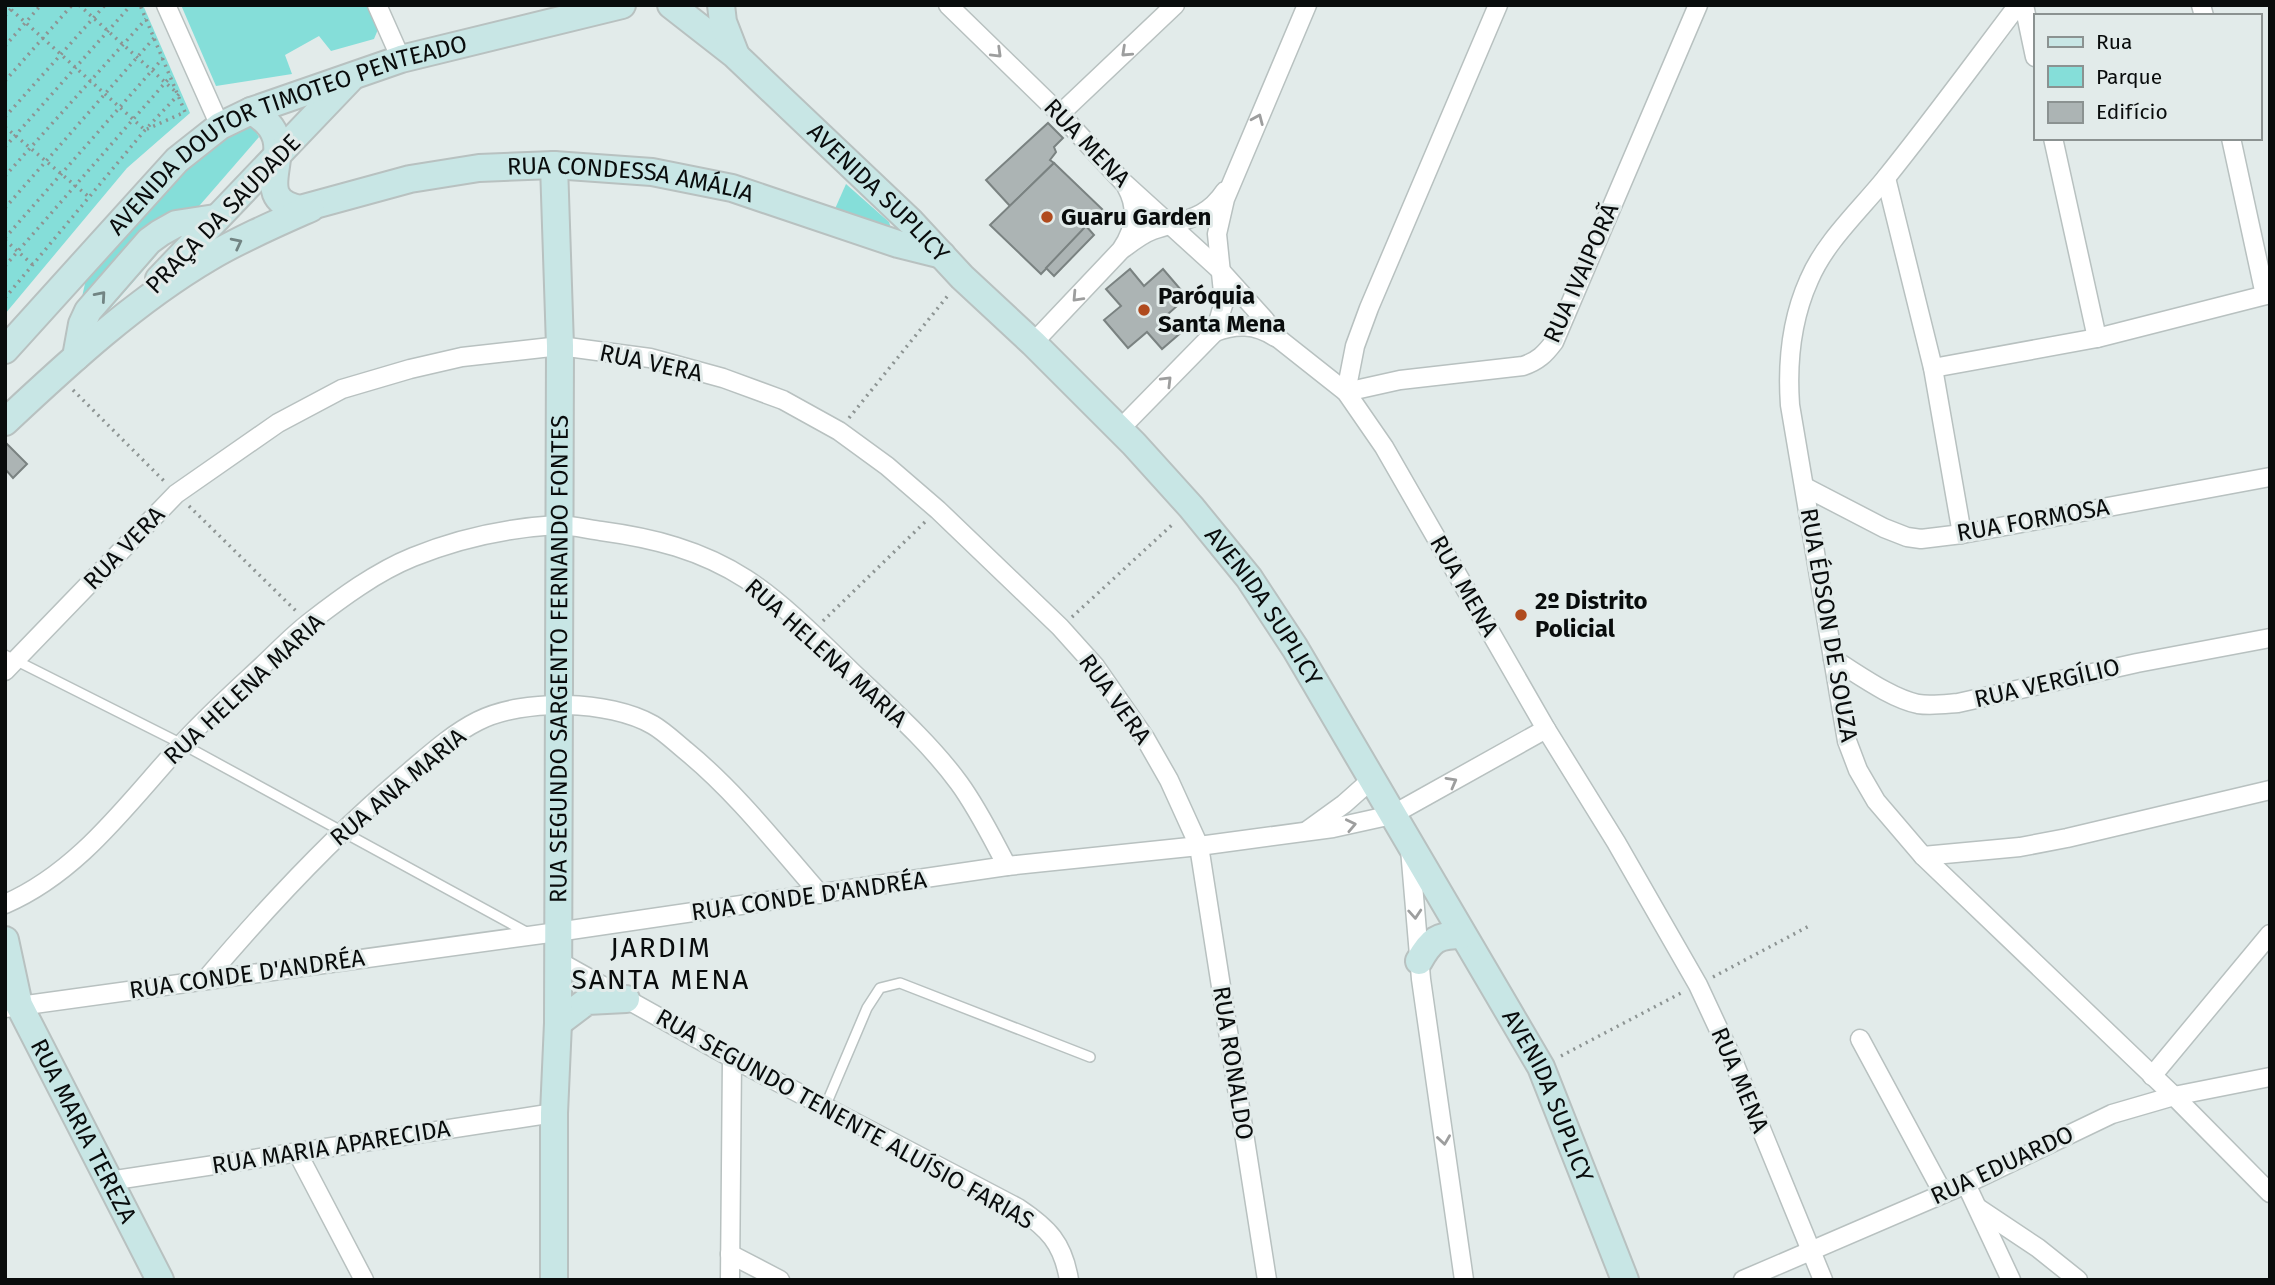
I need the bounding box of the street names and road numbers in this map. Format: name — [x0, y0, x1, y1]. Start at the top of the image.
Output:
street label: AVENIDA DOUTOR TIMOTEO PENTEADO — [102, 29, 470, 241]
street label: RUA MENA — [1038, 93, 1136, 193]
street label: AVENIDA SUPLICY — [802, 117, 955, 268]
street label: PRAÇA DA SAUDADE — [140, 129, 306, 299]
street label: RUA CONDESSA AMÁLIA — [506, 151, 758, 208]
street label: RUA IVAIPORÃ — [1538, 199, 1624, 347]
street label: RUA VERA — [597, 338, 705, 388]
street label: RUA SEGUNDO SARGENTO FERNANDO FONTES — [544, 415, 574, 903]
street label: RUA FORMOSA — [1955, 493, 2112, 547]
street label: RUA VERA — [78, 500, 171, 595]
street label: RUA ÉDSON DE SOUZA — [1795, 506, 1864, 744]
street label: AVENIDA SUPLICY — [1199, 521, 1328, 691]
street label: RUA MENA — [1424, 531, 1504, 642]
street label: RUA HELENA MARIA — [739, 573, 913, 733]
street label: RUA HELENA MARIA — [158, 608, 330, 770]
street label: RUA VERA — [1073, 648, 1157, 750]
street label: RUA VERGÍLIO — [1971, 652, 2122, 713]
street label: RUA ANA MARIA — [325, 722, 472, 852]
street label: RUA CONDE D'ANDRÉA — [689, 865, 929, 926]
street label: RUA CONDE D'ANDRÉA — [127, 943, 367, 1004]
street label: RUA RONALDO — [1207, 984, 1259, 1142]
street label: RUA SEGUNDO TENENTE ALUÍSIO FARIAS — [651, 1002, 1039, 1235]
street label: AVENIDA SUPLICY — [1496, 1005, 1599, 1187]
street label: RUA MENA — [1705, 1023, 1775, 1137]
street label: RUA MARIA TEREZA — [25, 1034, 142, 1228]
street label: RUA MARIA APARECIDA — [210, 1114, 452, 1180]
street label: RUA EDUARDO — [1926, 1120, 2078, 1210]

